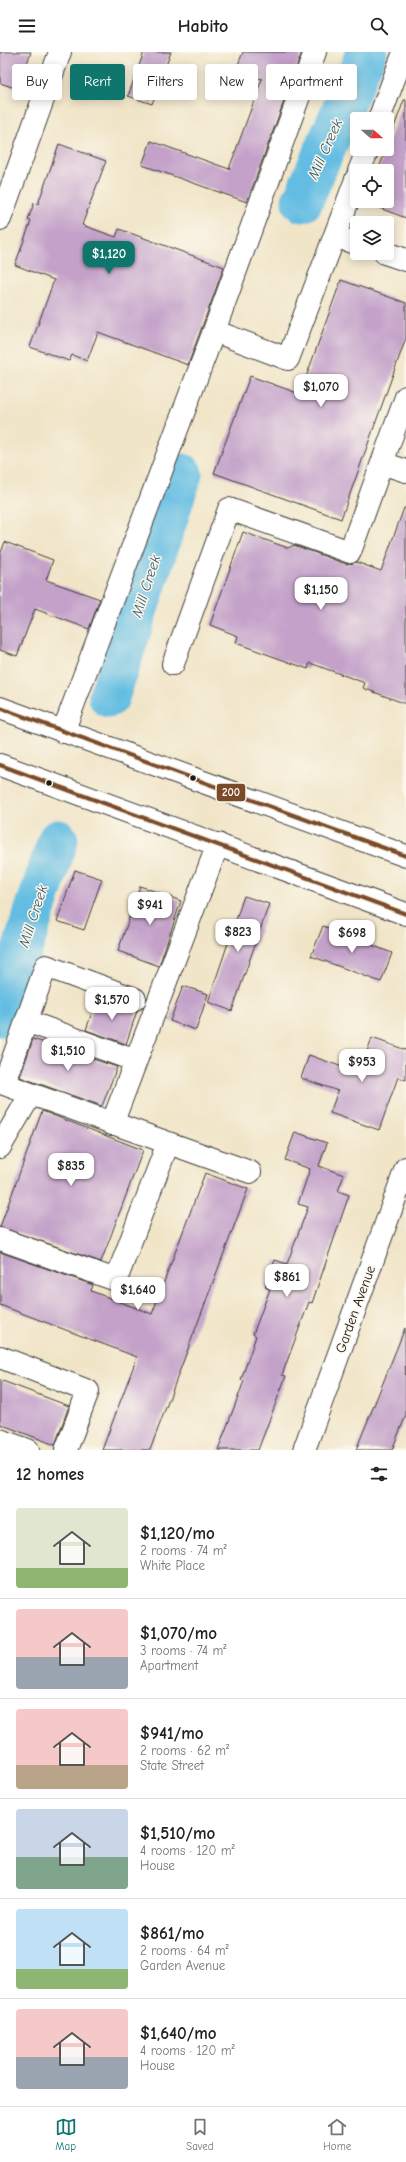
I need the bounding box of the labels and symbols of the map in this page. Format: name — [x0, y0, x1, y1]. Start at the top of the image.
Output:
north arrow — [350, 112, 394, 156]
water label: Mill Creek — [303, 115, 347, 183]
pin: $1,120 — [76, 241, 142, 275]
pin: $1,070 — [288, 374, 354, 408]
water label: Mill Creek — [127, 552, 165, 620]
pin: $1,150 — [288, 577, 354, 611]
unlabelled marker — [188, 773, 198, 783]
unlabelled marker — [44, 778, 54, 788]
line badge: 200 — [216, 783, 246, 802]
text: 200 — [222, 786, 240, 799]
water label: Mill Creek — [14, 882, 52, 950]
pin: $941 — [126, 892, 174, 926]
pin: $823 — [214, 919, 262, 953]
pin: $698 — [328, 920, 376, 954]
pin: $1,570 — [79, 987, 145, 1021]
pin: $1,510 — [35, 1038, 101, 1072]
pin: $953 — [338, 1049, 386, 1083]
pin: $835 — [47, 1153, 95, 1187]
street label: Garden Avenue — [332, 1263, 379, 1355]
pin: $861 — [263, 1264, 311, 1298]
pin: $1,640 — [105, 1277, 171, 1311]

